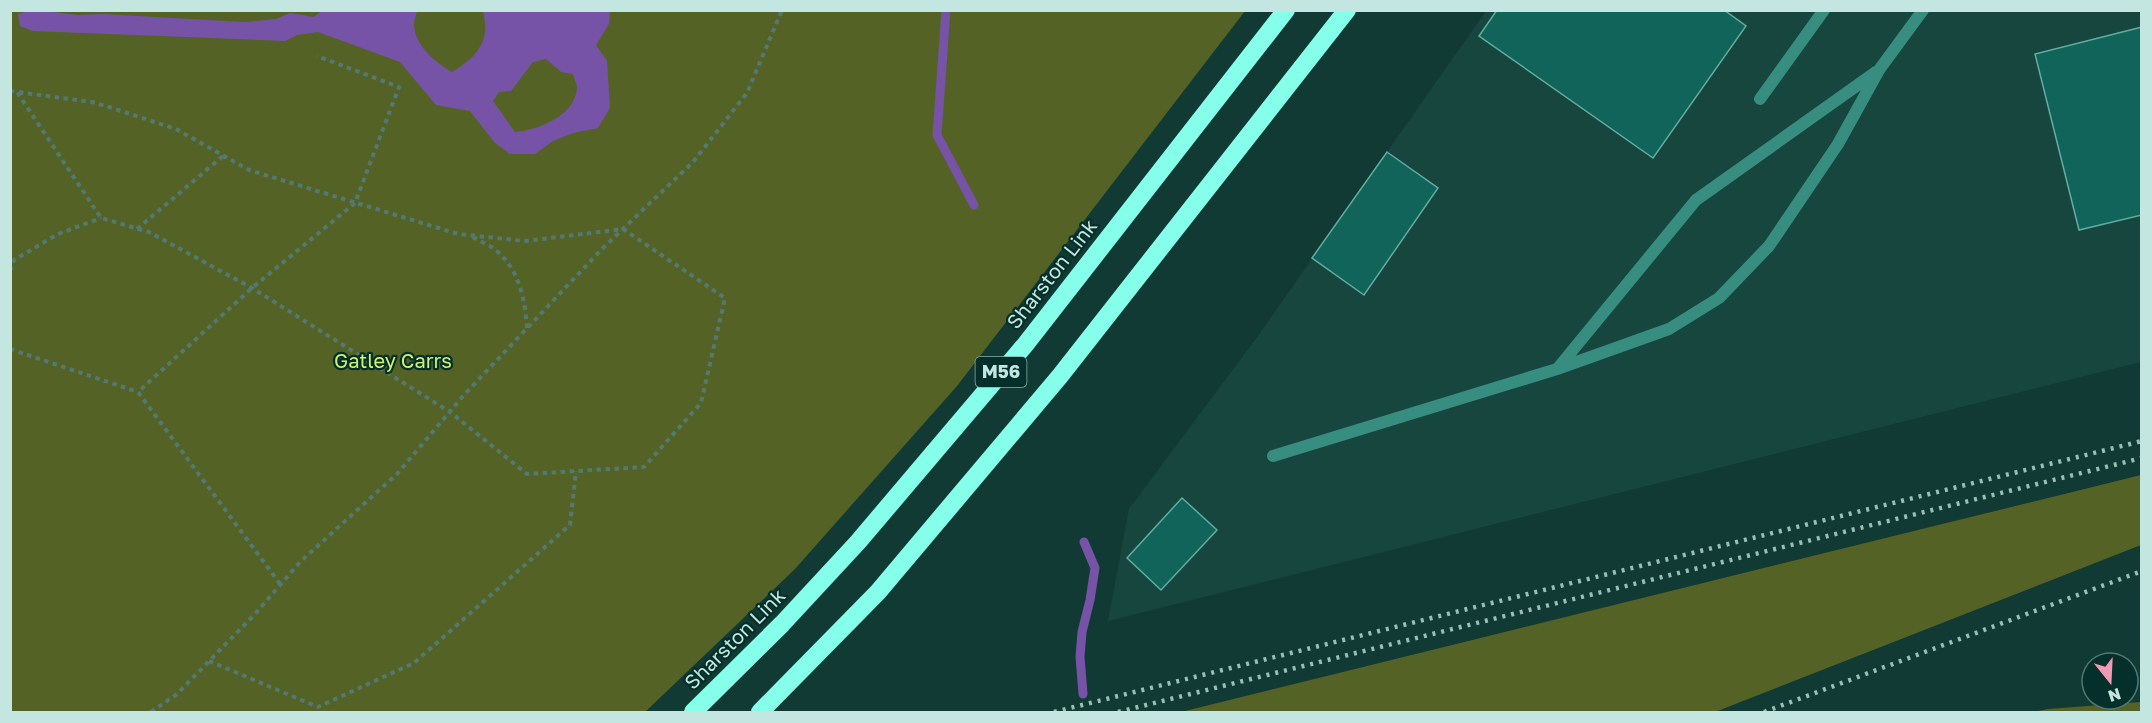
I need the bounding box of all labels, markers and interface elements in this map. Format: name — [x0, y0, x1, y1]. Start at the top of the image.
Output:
street label: Sharston Link — [1001, 214, 1101, 333]
park label: Gatley Carrs — [334, 348, 452, 372]
road number: M56 — [976, 357, 1026, 387]
street label: Sharston Link — [679, 583, 790, 694]
north arrow — [2080, 651, 2140, 711]
text: N — [2106, 684, 2124, 707]

